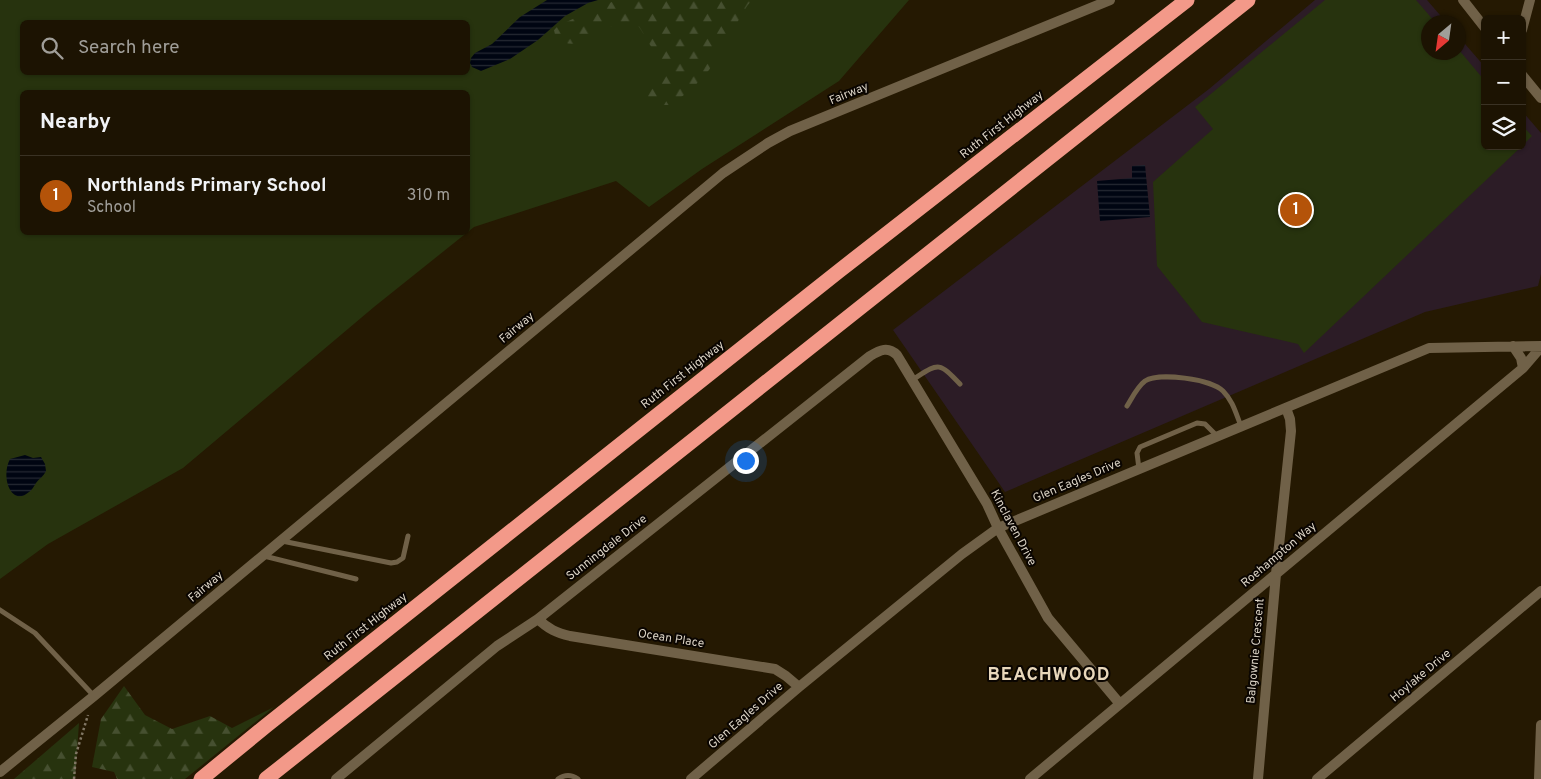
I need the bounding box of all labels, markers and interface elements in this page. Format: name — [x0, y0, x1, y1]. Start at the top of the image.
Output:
north arrow — [1421, 15, 1466, 60]
map controls — [1481, 15, 1526, 150]
button: + — [1481, 15, 1526, 60]
search box — [20, 20, 470, 75]
icon: search — [38, 34, 66, 62]
text: Search here — [78, 36, 180, 60]
button: − — [1481, 60, 1526, 105]
street label: Fairway — [827, 79, 871, 109]
street label: Ruth First Highway — [957, 87, 1047, 163]
button: layers — [1481, 105, 1526, 150]
text: Nearby — [40, 109, 111, 136]
text: Northlands Primary School — [87, 174, 327, 198]
text: 1 — [53, 186, 59, 206]
text: 310 m — [407, 186, 450, 206]
pin: 1 — [1280, 191, 1312, 229]
text: School — [87, 198, 136, 218]
street label: Fairway — [496, 309, 538, 347]
street label: Ruth First Highway — [638, 337, 728, 413]
your location — [733, 448, 759, 474]
street label: Glen Eagles Drive — [1030, 455, 1124, 507]
street label: Kinclaven Drive — [986, 487, 1040, 569]
street label: Sunningdale Drive — [563, 511, 651, 585]
street label: Roehampton Way — [1238, 519, 1320, 591]
street label: Fairway — [185, 568, 227, 606]
street label: Ruth First Highway — [321, 589, 411, 665]
street label: Balgownie Crescent — [1243, 597, 1269, 705]
street label: Ocean Place — [637, 626, 705, 652]
street label: Hoylake Drive — [1387, 646, 1455, 706]
district label: BEACHWOOD — [988, 664, 1110, 687]
street label: Glen Eagles Drive — [705, 679, 787, 753]

